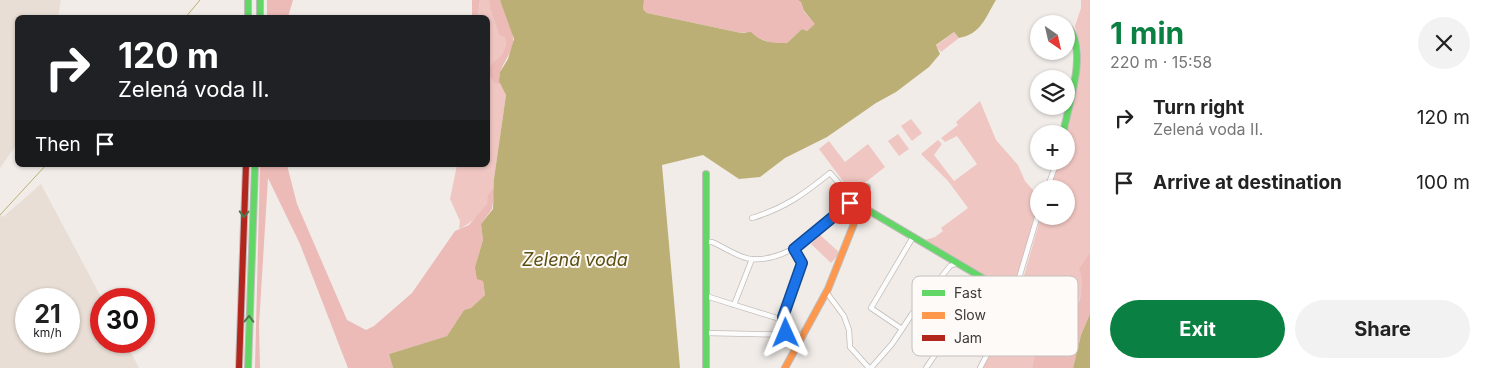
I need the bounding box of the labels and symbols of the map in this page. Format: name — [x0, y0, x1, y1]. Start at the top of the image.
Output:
north arrow — [1030, 15, 1075, 60]
pin — [829, 182, 871, 224]
one-way arrow — [238, 210, 249, 218]
water label: Zelená voda — [522, 249, 628, 270]
legend — [912, 276, 1078, 356]
text: Fast — [954, 284, 982, 301]
speed limit sign: 30 — [90, 288, 155, 353]
position arrow — [759, 306, 811, 358]
text: Slow — [954, 306, 986, 323]
one-way arrow — [244, 315, 254, 323]
text: Jam — [954, 329, 982, 346]

